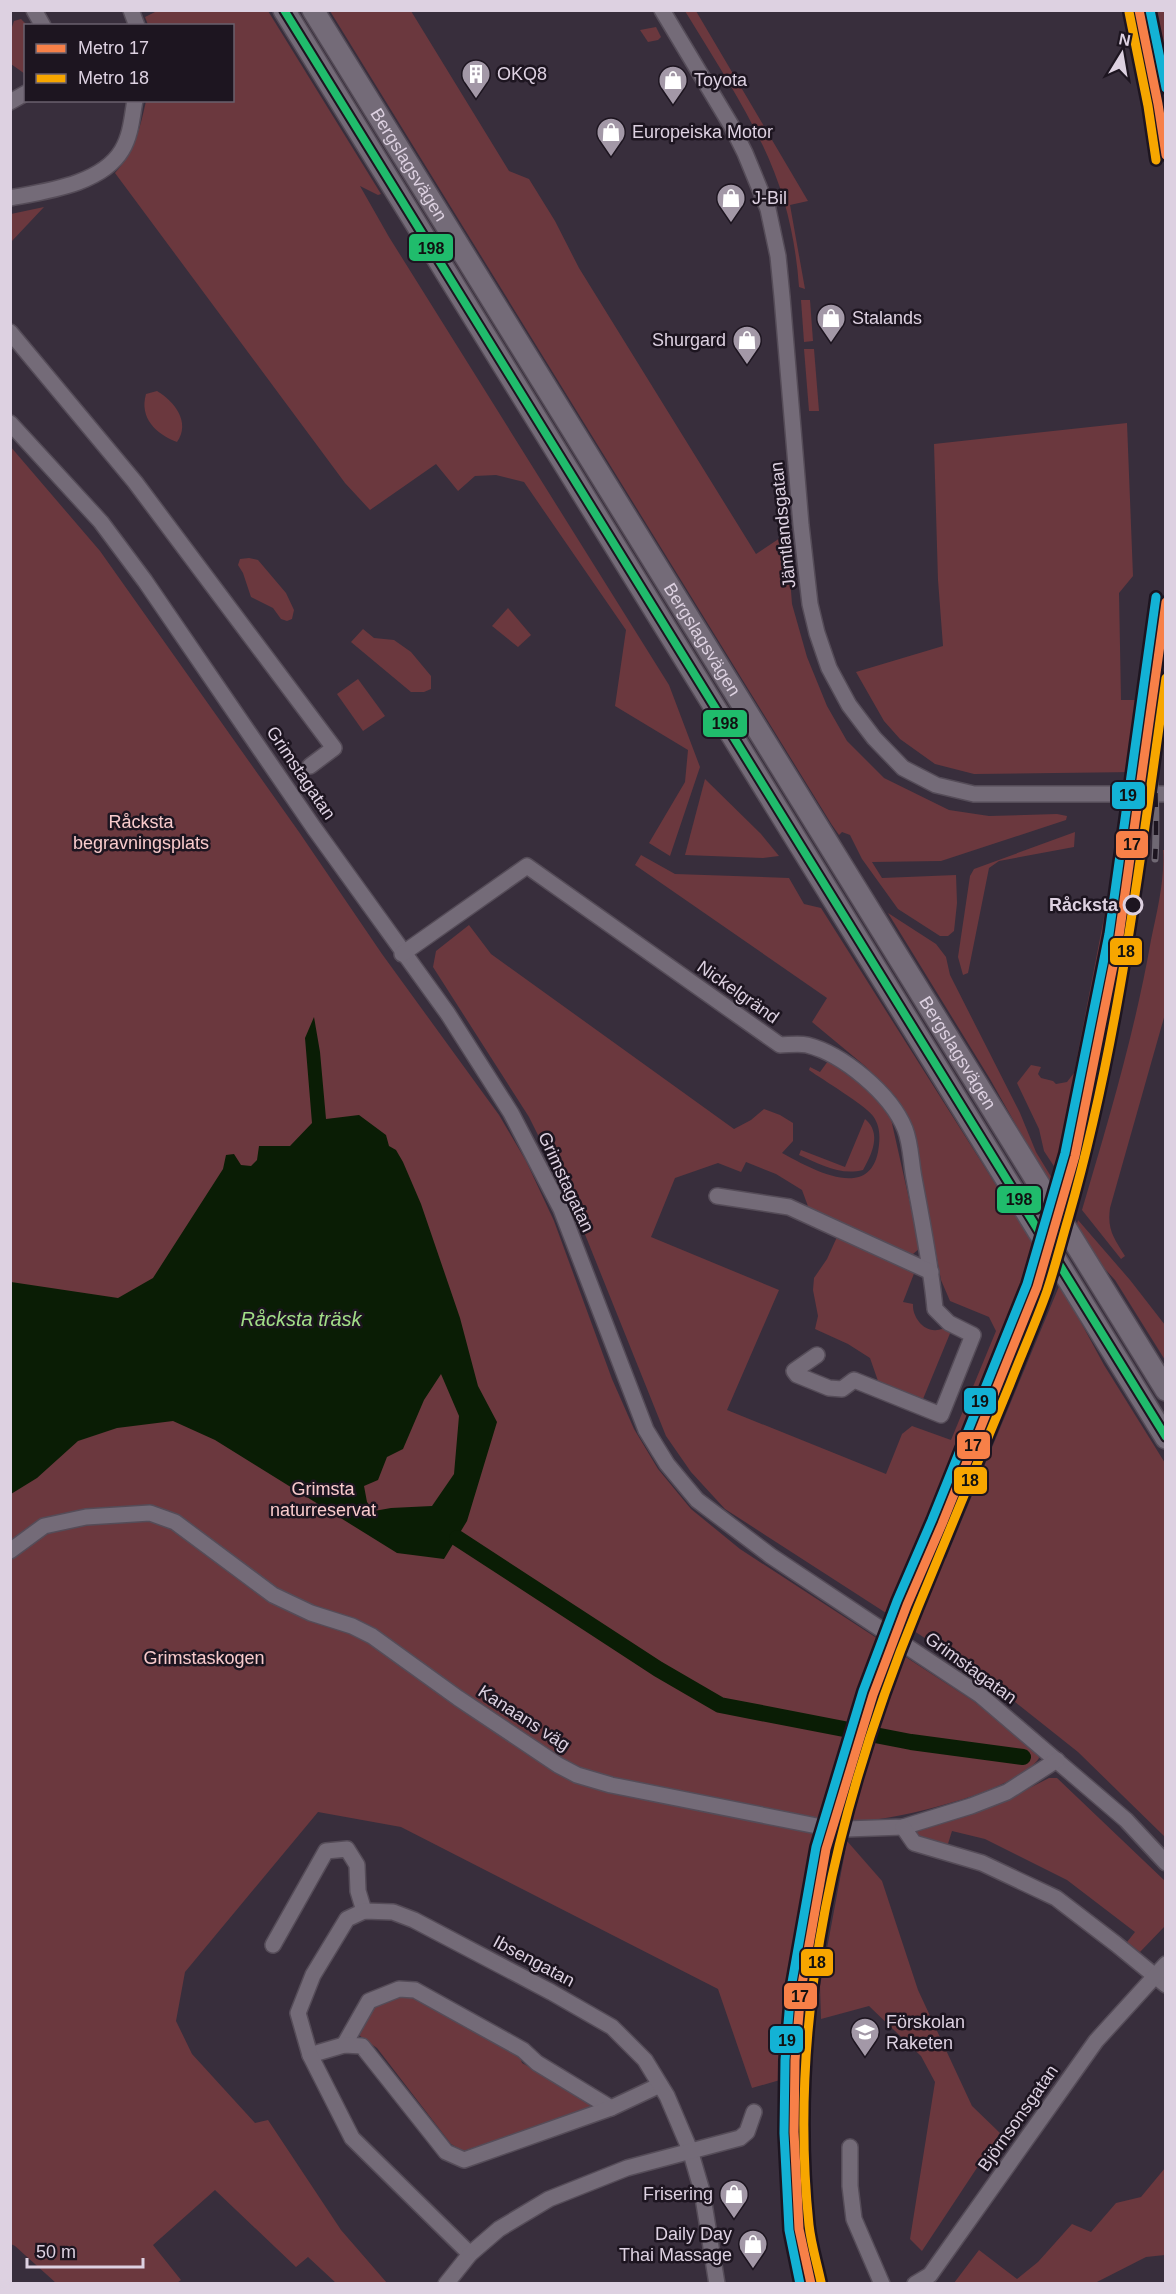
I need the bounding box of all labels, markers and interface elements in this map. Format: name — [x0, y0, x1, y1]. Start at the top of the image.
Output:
legend — [24, 24, 234, 102]
north arrow — [1092, 24, 1152, 84]
text: N — [1117, 30, 1132, 49]
text: Metro 17 — [78, 38, 149, 58]
building icon: OKQ8 — [460, 58, 492, 100]
place label: OKQ8 — [497, 64, 547, 84]
shop icon: Toyota — [657, 64, 689, 106]
text: Metro 18 — [78, 68, 149, 88]
place label: Toyota — [694, 70, 748, 90]
street label: Bergslagsvägen — [366, 105, 451, 225]
shop icon: Europeiska Motor — [595, 116, 627, 158]
place label: Europeiska Motor — [632, 122, 773, 142]
shop icon: J-Bil — [715, 182, 747, 224]
place label: J-Bil — [752, 188, 787, 208]
line badge: 198 — [408, 233, 454, 262]
text: 198 — [418, 240, 444, 257]
shop icon: Stalands — [815, 302, 847, 344]
place label: Stalands — [852, 308, 922, 328]
shop icon: Shurgard — [731, 324, 763, 366]
place label: Shurgard — [652, 330, 726, 350]
street label: Jämtlandsgatan — [766, 461, 800, 589]
street label: Bergslagsvägen — [660, 579, 745, 700]
line badge: 198 — [702, 709, 748, 738]
text: 198 — [712, 715, 738, 732]
street label: Grimstagatan — [263, 723, 339, 823]
line badge: 19 — [1111, 781, 1146, 810]
text: 19 — [1119, 787, 1137, 804]
park label: Råcksta begravningsplats — [73, 812, 209, 853]
line badge: 17 — [1115, 830, 1149, 859]
text: 17 — [1123, 836, 1141, 853]
place label: Råcksta — [1049, 895, 1119, 915]
marker: Råcksta — [1123, 895, 1143, 915]
line badge: 18 — [1109, 937, 1143, 966]
text: 18 — [1117, 943, 1135, 960]
street label: Nickelgränd — [693, 957, 783, 1027]
street label: Bergslagsvägen — [915, 993, 1000, 1113]
street label: Grimstagatan — [534, 1129, 598, 1235]
line badge: 198 — [996, 1185, 1042, 1214]
text: 198 — [1006, 1191, 1032, 1208]
water label: Råcksta träsk — [240, 1308, 363, 1330]
line badge: 19 — [963, 1387, 997, 1415]
text: 19 — [971, 1393, 989, 1410]
line badge: 17 — [956, 1431, 991, 1460]
text: 17 — [964, 1437, 982, 1454]
line badge: 18 — [953, 1466, 988, 1495]
text: 18 — [961, 1472, 979, 1489]
park label: Grimsta naturreservat — [270, 1479, 376, 1520]
street label: Grimstagatan — [921, 1628, 1021, 1708]
park label: Grimstaskogen — [143, 1648, 265, 1668]
street label: Kanaans väg — [474, 1681, 574, 1755]
street label: Ibsengatan — [490, 1931, 578, 1991]
line badge: 18 — [800, 1948, 834, 1977]
text: 18 — [808, 1954, 826, 1971]
line badge: 17 — [783, 1982, 818, 2010]
text: 17 — [791, 1988, 809, 2005]
place label: Förskolan Raketen — [886, 2012, 965, 2053]
school or university icon: Förskolan Raketen — [849, 2016, 881, 2058]
line badge: 19 — [769, 2025, 804, 2054]
text: 19 — [778, 2032, 796, 2049]
street label: Björnsonsgatan — [974, 2061, 1062, 2175]
shop icon: Frisering — [718, 2178, 750, 2220]
place label: Frisering — [643, 2184, 713, 2204]
place label: Daily Day Thai Massage — [619, 2224, 732, 2265]
shop icon: Daily Day Thai Massage — [737, 2228, 769, 2270]
scale bar — [27, 2231, 142, 2269]
text: 50 m — [36, 2242, 76, 2262]

